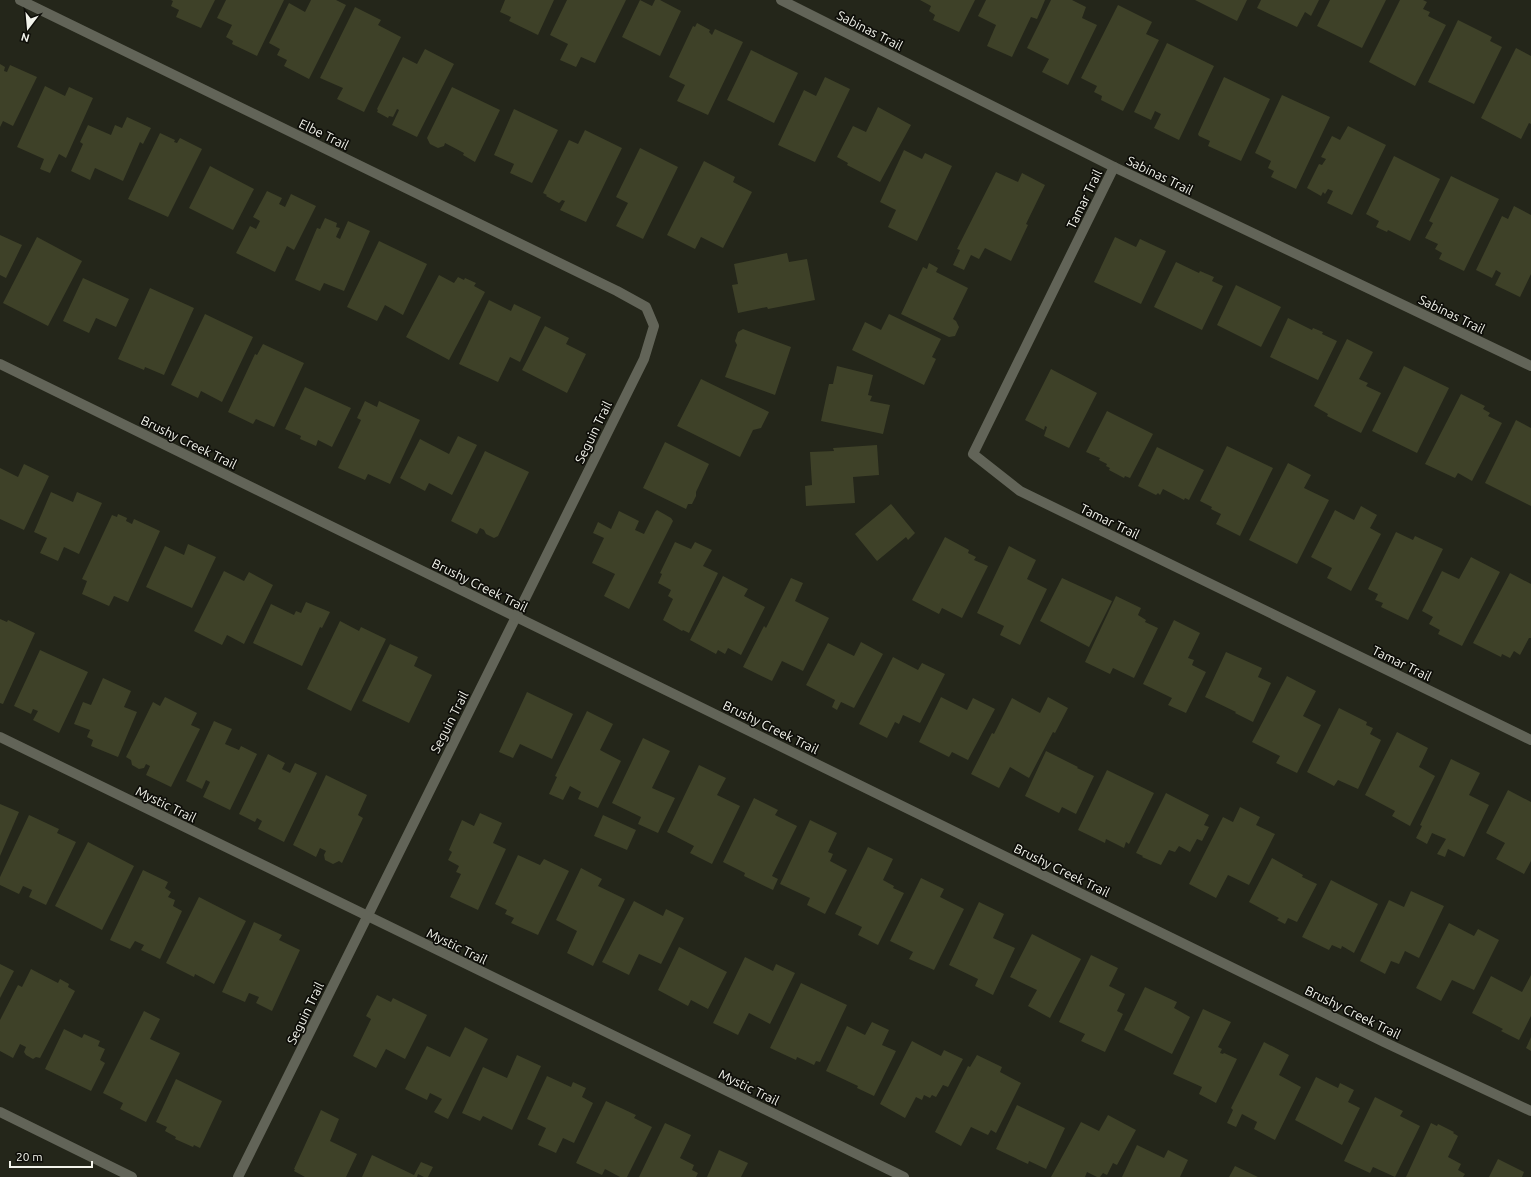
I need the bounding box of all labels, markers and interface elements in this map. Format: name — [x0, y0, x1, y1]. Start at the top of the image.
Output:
street label: Sabinas Trail — [835, 7, 906, 53]
north arrow — [8, 8, 48, 48]
text: N — [20, 31, 31, 45]
street label: Elbe Trail — [297, 116, 352, 152]
street label: Sabinas Trail — [1125, 153, 1196, 197]
street label: Tamar Trail — [1064, 167, 1105, 231]
street label: Sabinas Trail — [1417, 292, 1488, 336]
street label: Seguin Trail — [572, 398, 614, 465]
street label: Brushy Creek Trail — [139, 413, 240, 471]
street label: Tamar Trail — [1078, 501, 1142, 542]
street label: Brushy Creek Trail — [430, 556, 531, 614]
street label: Tamar Trail — [1370, 643, 1434, 684]
street label: Seguin Trail — [427, 688, 471, 755]
street label: Brushy Creek Trail — [721, 698, 822, 756]
street label: Mystic Trail — [134, 783, 199, 825]
street label: Brushy Creek Trail — [1012, 841, 1113, 899]
street label: Mystic Trail — [425, 925, 490, 967]
street label: Seguin Trail — [284, 979, 326, 1046]
street label: Brushy Creek Trail — [1303, 983, 1404, 1041]
street label: Mystic Trail — [717, 1066, 782, 1108]
scale bar — [10, 1143, 92, 1169]
text: 20 m — [16, 1150, 43, 1163]

